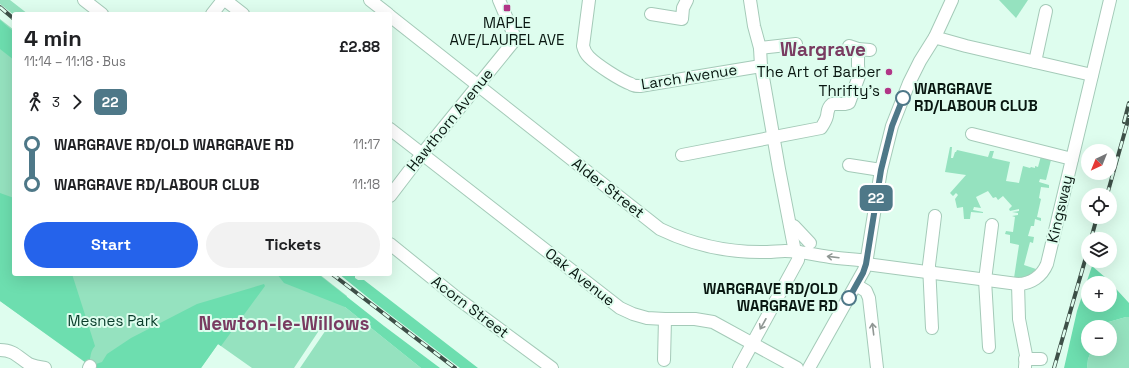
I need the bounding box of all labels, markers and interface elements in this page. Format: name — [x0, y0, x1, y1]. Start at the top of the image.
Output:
marker: MAPLE AVE/LAUREL AVE — [502, 3, 512, 13]
place label: MAPLE AVE/LAUREL AVE — [449, 13, 565, 49]
text: 4 min — [24, 24, 82, 52]
text: £2.88 — [339, 37, 380, 56]
district label: Wargrave — [780, 37, 866, 62]
text: 11:14 – 11:18 · Bus — [24, 53, 126, 70]
street label: Larch Avenue — [640, 60, 738, 93]
place label: The Art of Barber — [757, 62, 881, 81]
street label: Hawthorn Avenue — [402, 64, 497, 175]
marker: The Art of Barber — [884, 67, 894, 77]
place label: WARGRAVE RD/LABOUR CLUB — [914, 79, 1038, 115]
place label: Thrifty's — [819, 81, 880, 100]
marker: Thrifty's — [883, 86, 893, 96]
marker: WARGRAVE RD/LABOUR CLUB — [895, 90, 911, 106]
icon: walk — [24, 91, 46, 113]
icon: forward — [66, 91, 88, 113]
text: 22 — [102, 93, 119, 111]
text: 3 — [52, 94, 60, 111]
text: WARGRAVE RD/OLD WARGRAVE RD — [54, 135, 294, 154]
text: 11:17 — [353, 136, 380, 153]
north arrow — [1081, 144, 1117, 180]
map controls — [1081, 144, 1117, 356]
street label: Alder Street — [568, 153, 649, 222]
street label: Kingsway — [1043, 173, 1077, 245]
text: WARGRAVE RD/LABOUR CLUB — [54, 175, 259, 194]
text: 11:18 — [352, 176, 380, 193]
line badge: 22 — [858, 185, 894, 211]
button: locate — [1081, 188, 1117, 224]
text: 22 — [868, 189, 884, 207]
button: Start — [24, 222, 198, 268]
button: Tickets — [206, 222, 380, 268]
button: layers — [1081, 232, 1117, 268]
street label: Oak Avenue — [542, 243, 619, 310]
one-way arrow — [827, 254, 840, 261]
street label: Acorn Street — [428, 271, 513, 342]
button: + — [1081, 276, 1117, 312]
place label: WARGRAVE RD/OLD WARGRAVE RD — [703, 279, 838, 315]
marker: WARGRAVE RD/OLD WARGRAVE RD — [841, 290, 857, 306]
park label: Mesnes Park — [68, 311, 158, 330]
district label: Newton-le-Willows — [198, 311, 370, 336]
one-way arrow — [758, 318, 766, 330]
button: − — [1081, 320, 1117, 356]
one-way arrow — [870, 323, 877, 336]

